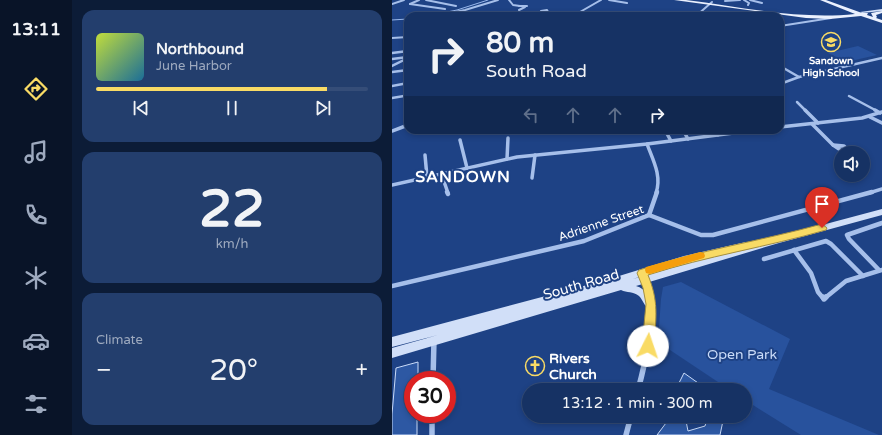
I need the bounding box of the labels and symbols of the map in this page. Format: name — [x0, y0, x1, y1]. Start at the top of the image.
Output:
school or university icon: Sandown High School — [820, 31, 842, 53]
place label: Sandown High School — [802, 55, 860, 79]
district label: SANDOWN — [415, 167, 511, 187]
pin — [805, 187, 839, 228]
street label: Adrienne Street — [556, 202, 646, 244]
street label: South Road — [541, 266, 621, 303]
position arrow — [627, 325, 669, 367]
park label: Open Park — [707, 346, 777, 363]
place label: Rivers Church — [549, 350, 597, 383]
church icon: Rivers Church — [524, 355, 546, 377]
speed limit sign: 30 — [404, 371, 456, 423]

